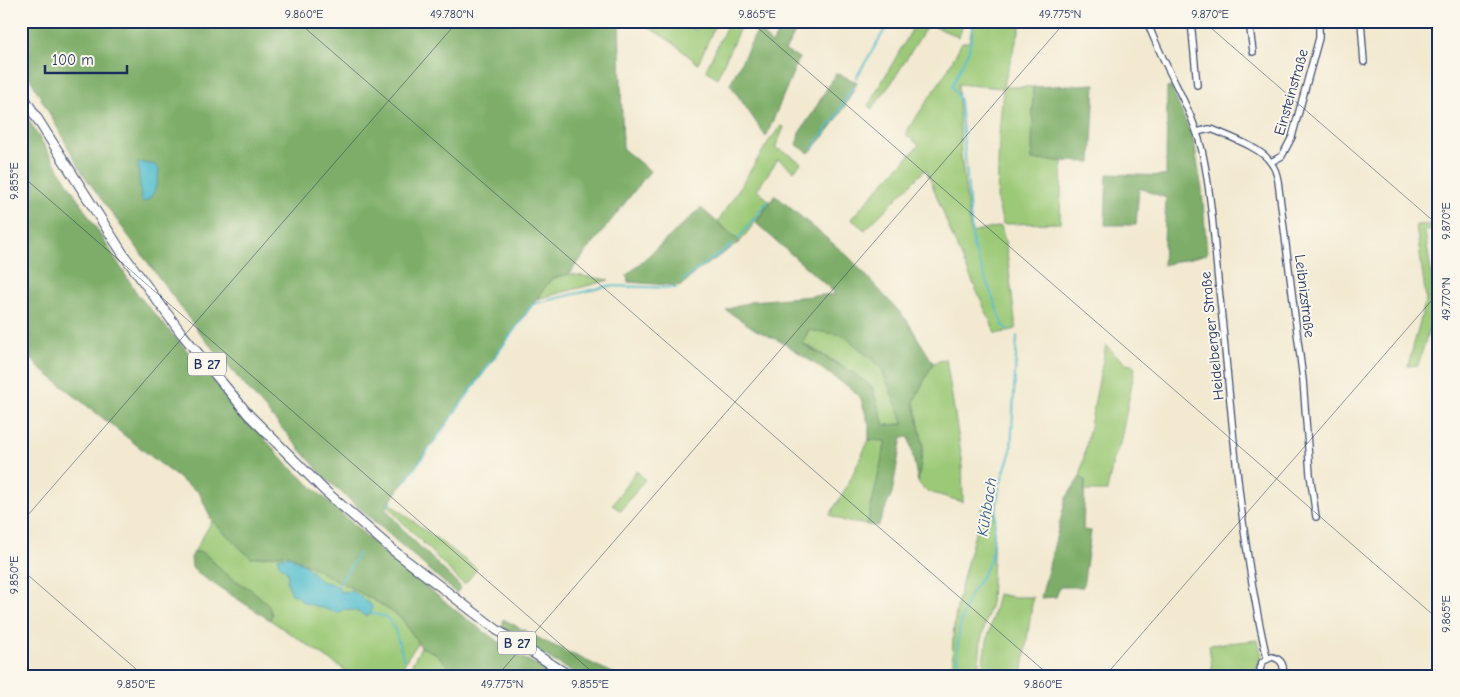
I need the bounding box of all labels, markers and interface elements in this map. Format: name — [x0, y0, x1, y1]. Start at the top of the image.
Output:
text: 9.860°E — [285, 7, 323, 21]
text: 49.780°N — [430, 7, 474, 21]
text: 9.865°E — [738, 7, 776, 21]
text: 49.775°N — [1039, 7, 1081, 21]
text: 9.870°E — [1191, 7, 1229, 21]
scale bar — [45, 42, 128, 74]
street label: Einsteinstraße — [1270, 46, 1312, 137]
text: 100 m — [52, 51, 94, 69]
text: 9.855°E — [7, 162, 21, 200]
text: 9.870°E — [1439, 202, 1453, 240]
street label: Leibnizstraße — [1291, 253, 1319, 339]
street label: Heidelberger Straße — [1196, 270, 1228, 401]
text: 49.770°N — [1439, 277, 1453, 321]
road number: B 27 — [188, 352, 226, 376]
water label: Kühbach — [973, 476, 1001, 538]
text: 9.850°E — [7, 556, 21, 594]
text: 9.865°E — [1439, 595, 1453, 633]
road number: B 27 — [498, 632, 536, 654]
text: 9.850°E — [117, 677, 155, 691]
text: 49.775°N — [481, 677, 523, 691]
text: 9.855°E — [571, 677, 609, 691]
text: 9.860°E — [1024, 677, 1062, 691]

